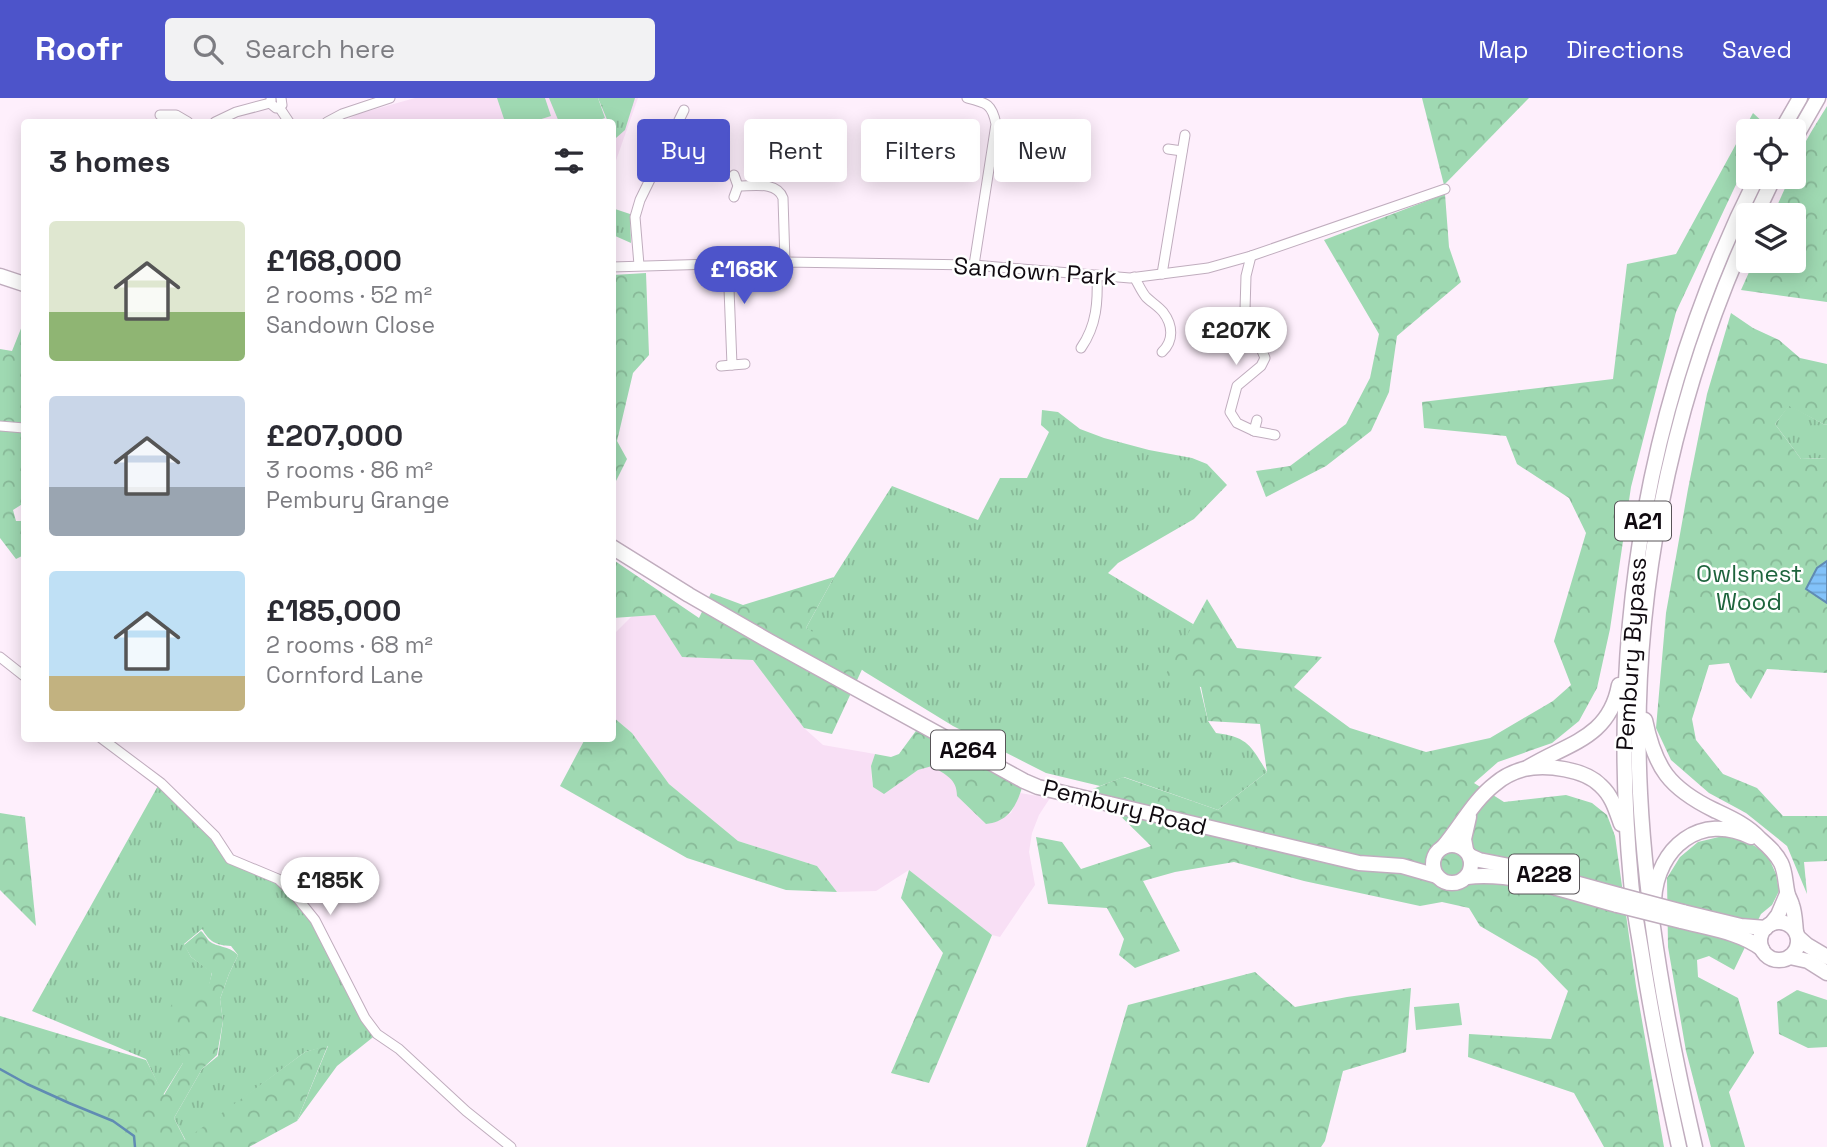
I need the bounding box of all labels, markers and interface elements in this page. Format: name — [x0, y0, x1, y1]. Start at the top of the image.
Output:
search box — [165, 18, 655, 81]
text: Roofr — [35, 28, 123, 70]
icon: search — [189, 30, 227, 68]
text: Search here — [245, 32, 395, 66]
text: Map — [1478, 34, 1528, 65]
text: Directions — [1566, 34, 1684, 65]
text: Saved — [1722, 34, 1792, 65]
chip: Buy — [637, 119, 730, 182]
chip: Rent — [744, 119, 847, 182]
chip: Filters — [861, 119, 980, 182]
chip: New — [994, 119, 1091, 182]
map controls — [1736, 119, 1806, 273]
button: locate — [1736, 119, 1806, 189]
text: 3 homes — [49, 142, 170, 181]
icon: filters — [550, 142, 588, 180]
button: layers — [1736, 203, 1806, 273]
text: £168,000 — [266, 241, 402, 280]
pin: £168K — [695, 246, 793, 306]
icon: home — [105, 249, 189, 333]
street label: Sandown Park — [952, 250, 1118, 292]
text: £168K — [710, 254, 778, 284]
text: 2 rooms · 52 m² — [266, 280, 432, 310]
pin: £207K — [1187, 308, 1285, 367]
text: Sandown Close — [266, 310, 435, 340]
text: £207K — [1201, 315, 1271, 345]
text: £207,000 — [266, 416, 403, 455]
icon: home — [105, 424, 189, 508]
text: 3 rooms · 86 m² — [266, 455, 433, 485]
text: Pembury Grange — [266, 485, 450, 515]
road number: A21 — [1615, 502, 1671, 540]
street label: Pembury Bypass — [1609, 556, 1653, 752]
park label: Owlsnest Wood — [1696, 558, 1802, 617]
text: £185,000 — [266, 591, 401, 630]
icon: home — [105, 599, 189, 683]
text: 2 rooms · 68 m² — [266, 630, 433, 660]
text: Cornford Lane — [266, 660, 424, 690]
road number: A264 — [931, 730, 1005, 770]
street label: Pembury Road — [1040, 772, 1210, 842]
road number: A228 — [1509, 854, 1579, 894]
pin: £185K — [281, 858, 379, 917]
text: £185K — [296, 865, 364, 895]

